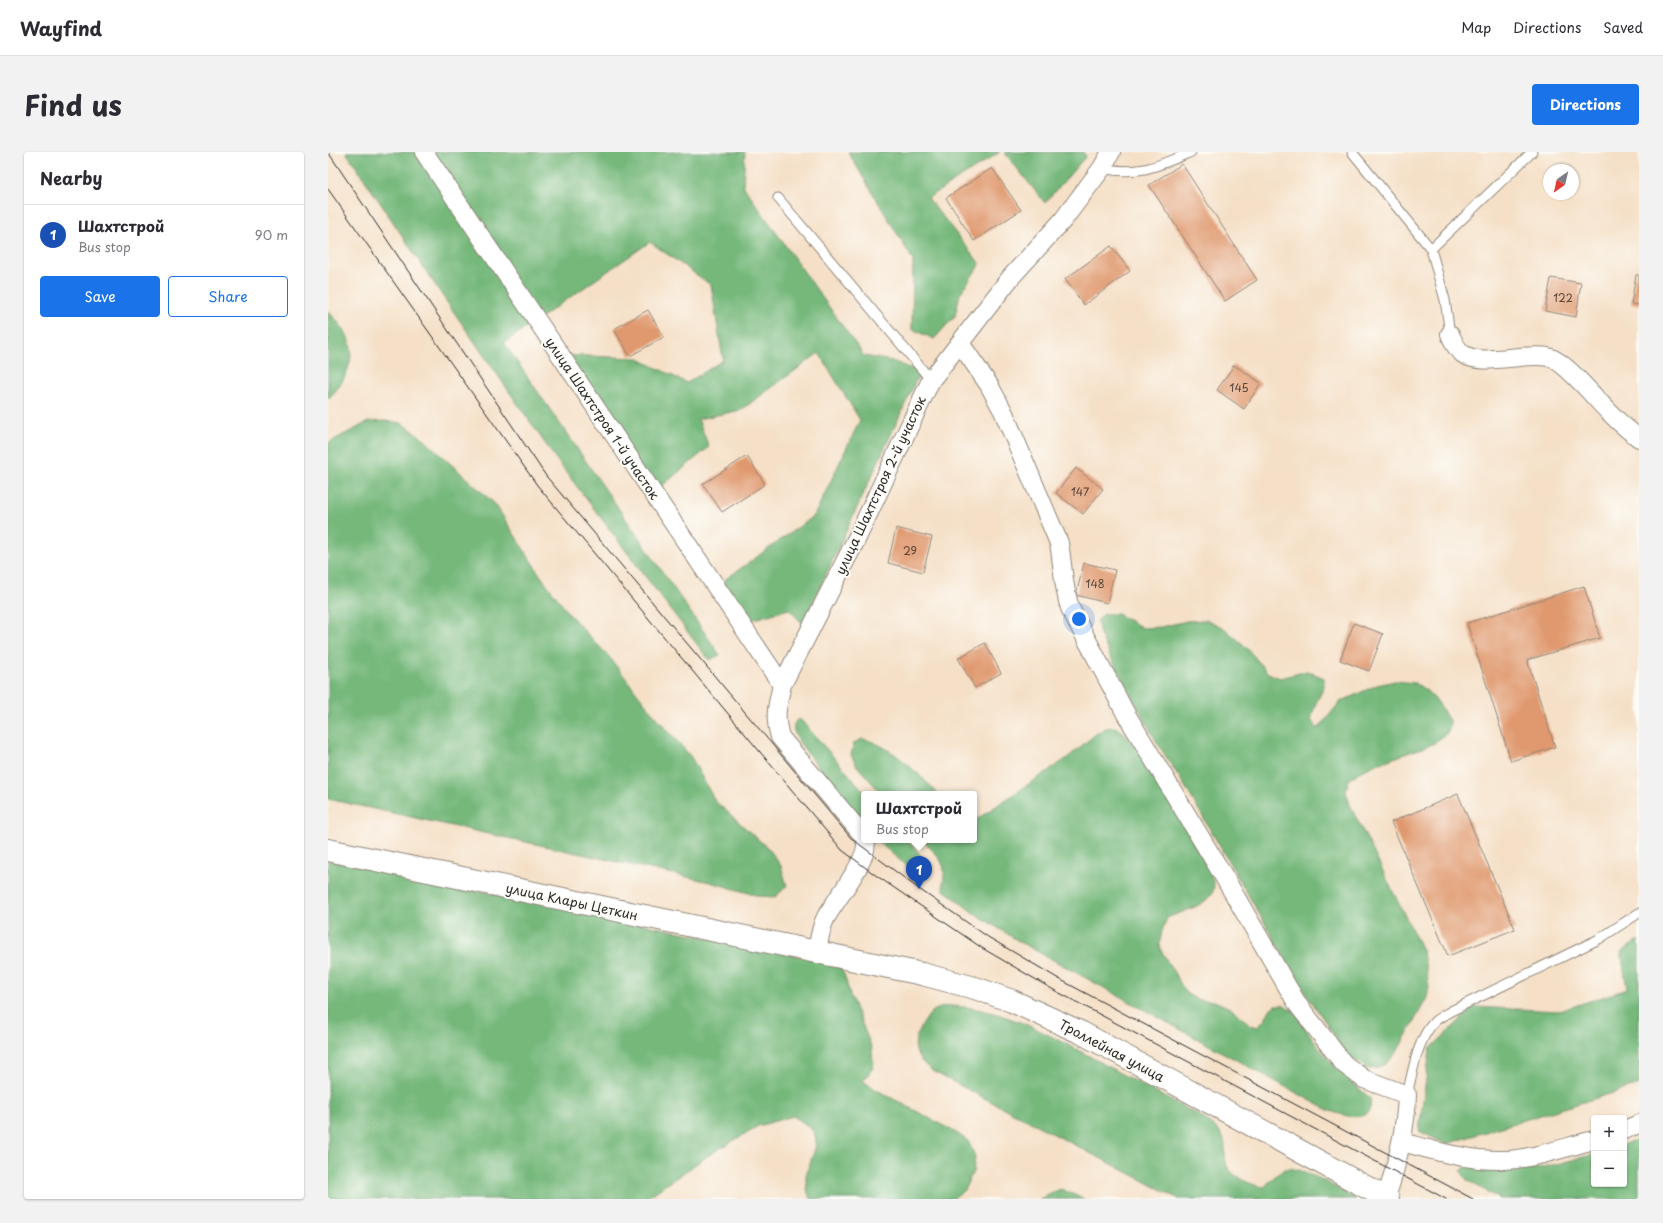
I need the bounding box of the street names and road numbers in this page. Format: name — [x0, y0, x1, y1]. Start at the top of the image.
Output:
street label: улица Шахтстроя 1-й участок — [541, 333, 665, 503]
street label: улица Шахтстроя 2-й участок — [830, 392, 930, 577]
street label: улица Клары Цеткин — [504, 878, 640, 924]
street label: Троллейная улица — [1056, 1014, 1169, 1086]

